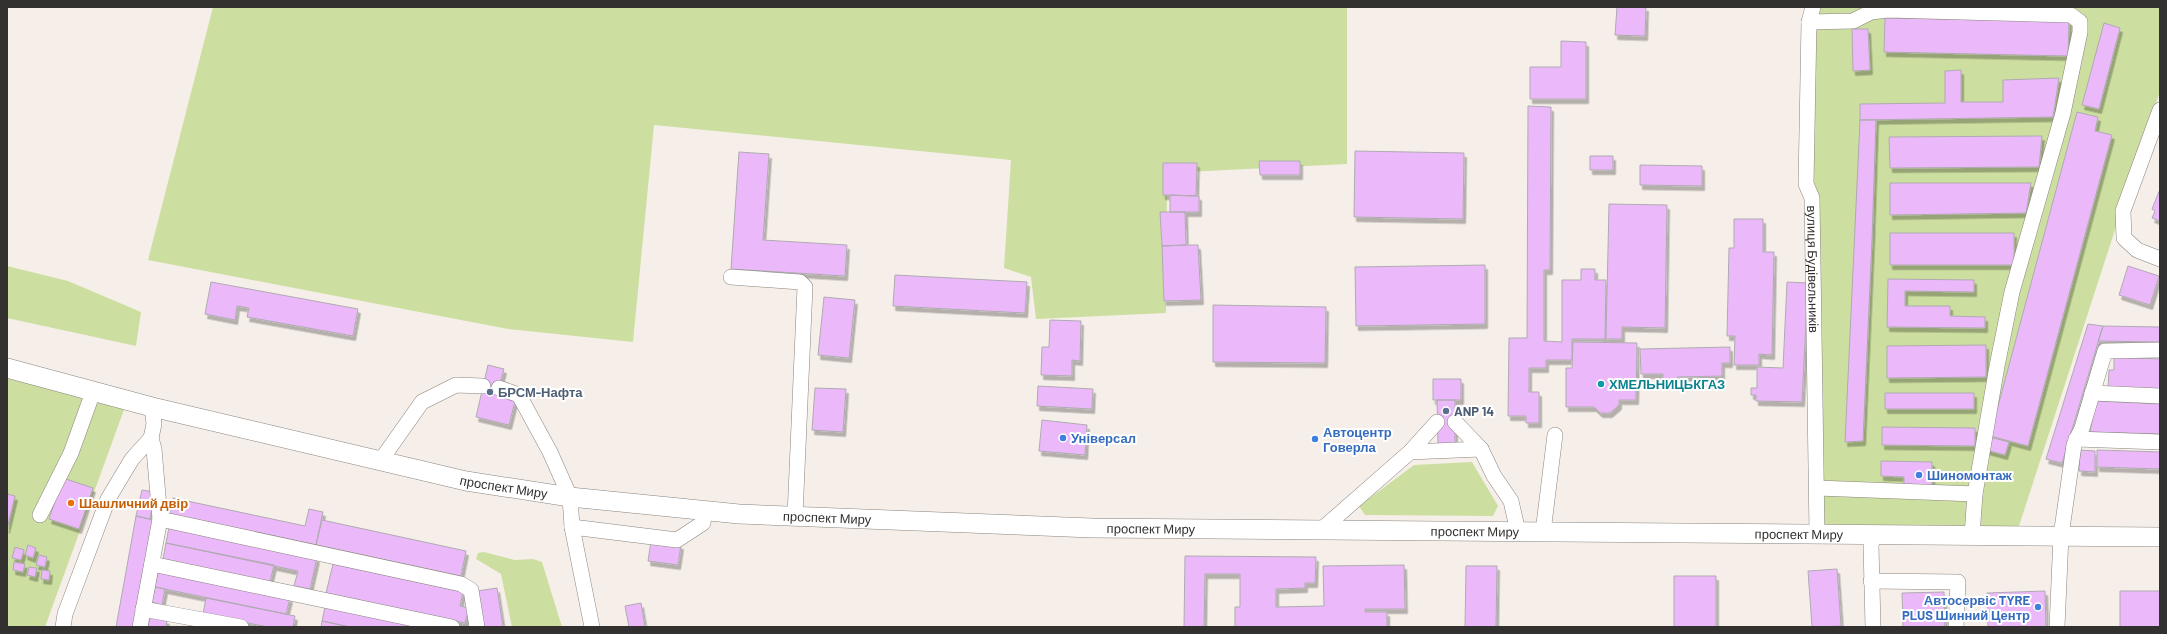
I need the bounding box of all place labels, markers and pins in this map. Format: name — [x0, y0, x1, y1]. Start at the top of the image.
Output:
place label: ХМЕЛЬНИЦЬКГАЗ — [1609, 376, 1725, 392]
marker: ХМЕЛЬНИЦЬКГАЗ — [1596, 379, 1606, 389]
place label: БРСМ-Нафта — [498, 384, 583, 400]
marker: БРСМ-Нафта — [485, 387, 495, 397]
place label: ANP 14 — [1454, 403, 1494, 419]
marker: ANP 14 — [1441, 406, 1451, 416]
place label: Автоцентр Говерла — [1323, 424, 1392, 455]
place label: Універсал — [1071, 430, 1136, 446]
marker: Універсал — [1058, 433, 1068, 443]
marker: Автоцентр Говерла — [1310, 434, 1320, 444]
place label: Шиномонтаж — [1927, 467, 2013, 483]
marker: Шиномонтаж — [1914, 470, 1924, 480]
place label: Шашличний двір — [79, 495, 188, 511]
marker: Шашличний двір — [66, 498, 76, 508]
place label: Автосервіс TYRE PLUS Шинний Центр — [1902, 592, 2030, 623]
marker: Автосервіс TYRE PLUS Шинний Центр — [2033, 602, 2043, 612]

